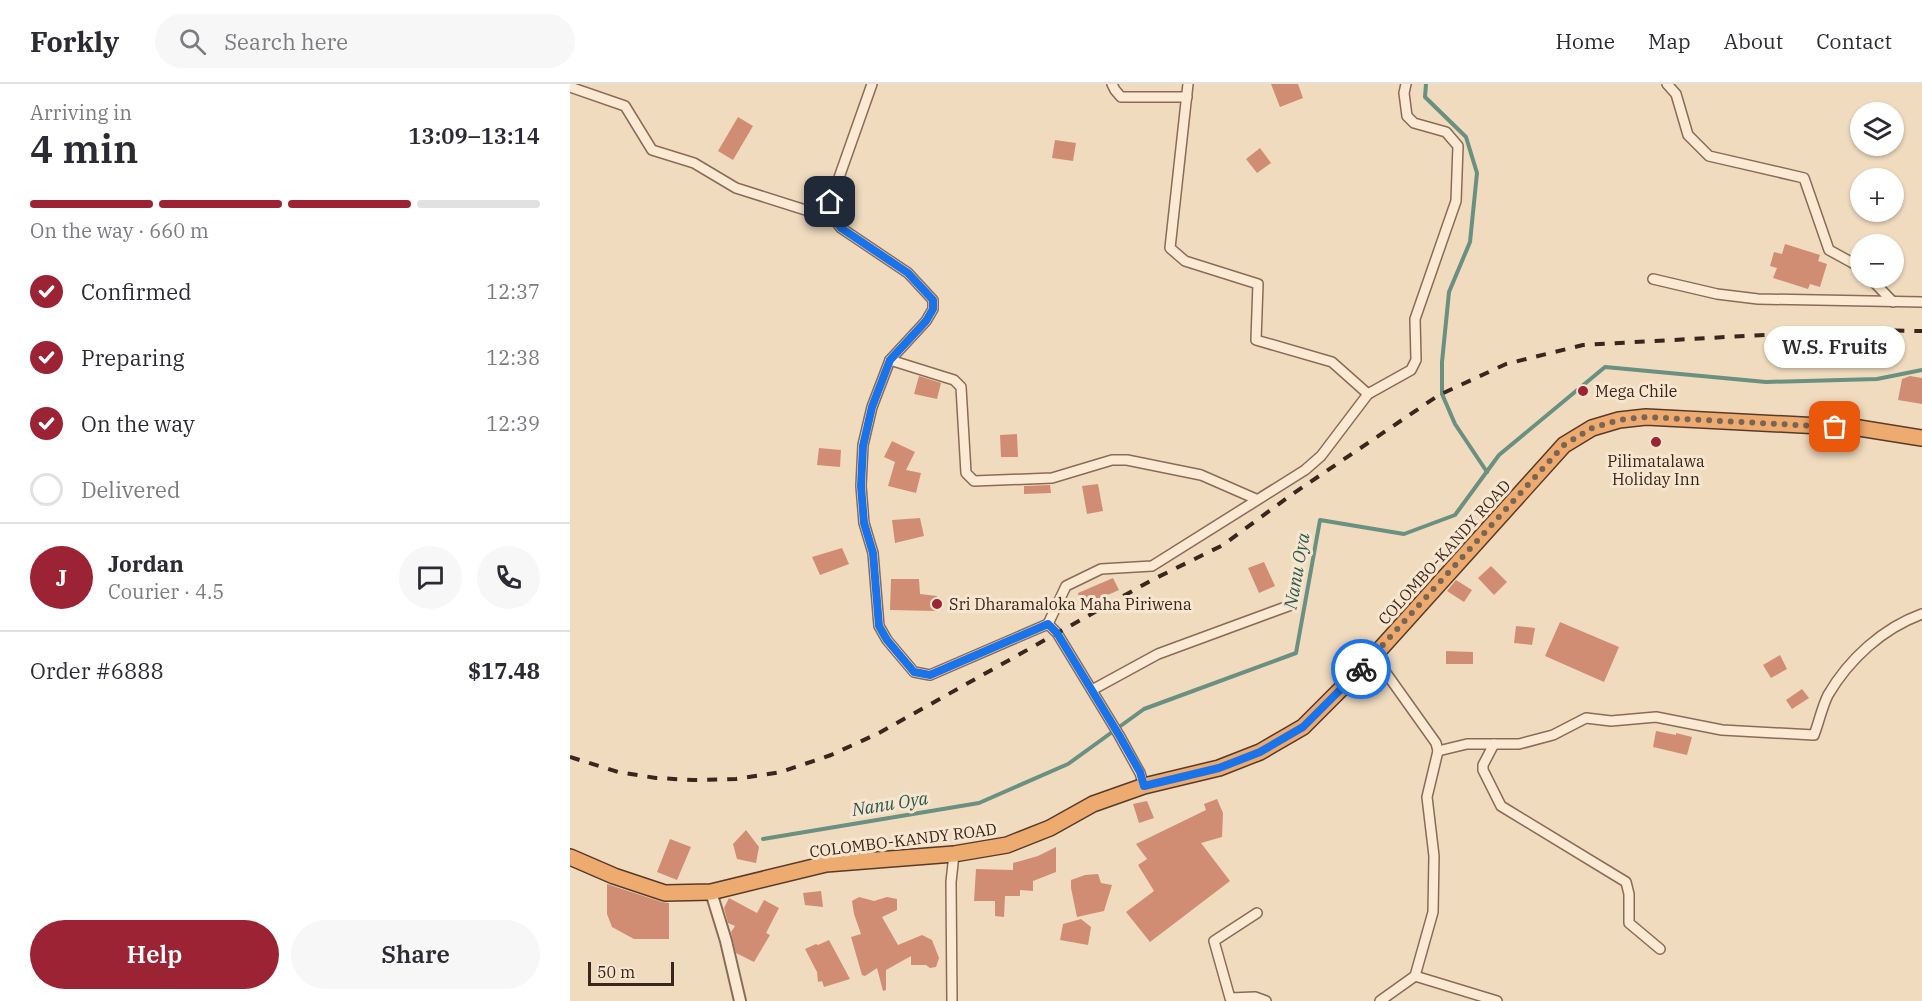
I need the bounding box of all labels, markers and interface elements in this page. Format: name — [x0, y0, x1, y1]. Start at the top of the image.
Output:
search box — [155, 14, 575, 68]
text: Forkly — [30, 23, 119, 60]
icon: search — [176, 25, 209, 58]
text: Search here — [224, 27, 348, 56]
text: Home — [1555, 27, 1615, 55]
text: Map — [1648, 27, 1691, 55]
text: About — [1724, 27, 1783, 55]
text: Contact — [1816, 27, 1892, 55]
text: Arriving in — [30, 99, 132, 126]
map controls — [1850, 102, 1904, 288]
button: layers — [1850, 102, 1904, 156]
text: 13:09–13:14 — [408, 121, 540, 150]
text: 4 min — [30, 123, 138, 174]
button: + — [1850, 168, 1904, 222]
pin — [804, 176, 855, 227]
icon: home — [813, 185, 846, 218]
text: On the way · 660 m — [30, 217, 209, 244]
button: − — [1850, 234, 1904, 288]
icon: check — [30, 275, 63, 308]
text: Confirmed — [81, 277, 192, 306]
text: 12:37 — [486, 278, 540, 305]
callout: W.S. Fruits — [1764, 325, 1906, 367]
text: W.S. Fruits — [1782, 333, 1887, 360]
icon: check — [30, 341, 63, 374]
text: Preparing — [81, 343, 185, 372]
text: 12:38 — [486, 344, 540, 371]
place label: Mega Chile — [1595, 381, 1677, 401]
marker: Mega Chile — [1576, 384, 1590, 398]
pin — [1809, 401, 1860, 452]
icon: check — [30, 407, 63, 440]
text: On the way — [81, 409, 195, 438]
text: 12:39 — [486, 410, 540, 437]
icon: bag — [1818, 410, 1851, 443]
marker: Pilimatalawa Holiday Inn — [1649, 435, 1663, 449]
place label: Pilimatalawa Holiday Inn — [1607, 451, 1705, 489]
text: Delivered — [81, 475, 180, 504]
street label: COLOMBO-KANDY ROAD — [1374, 475, 1514, 629]
water label: Nanu Oya — [1278, 531, 1315, 612]
button: chat — [399, 546, 462, 609]
button: phone — [477, 546, 540, 609]
text: Jordan — [108, 549, 184, 578]
text: J — [56, 563, 67, 592]
text: Courier · 4.5 — [108, 578, 224, 605]
place label: Sri Dharamaloka Maha Piriwena — [949, 594, 1192, 614]
marker: Sri Dharamaloka Maha Piriwena — [930, 597, 944, 611]
courier — [1331, 639, 1391, 699]
icon: bike — [1345, 653, 1378, 686]
text: Order #6888 — [30, 656, 164, 685]
text: $17.48 — [468, 656, 540, 685]
water label: Nanu Oya — [849, 786, 930, 821]
street label: COLOMBO-KANDY ROAD — [808, 819, 998, 861]
button: Help — [30, 920, 279, 989]
button: Share — [291, 920, 540, 989]
scale bar — [588, 959, 674, 986]
text: 50 m — [597, 962, 635, 982]

